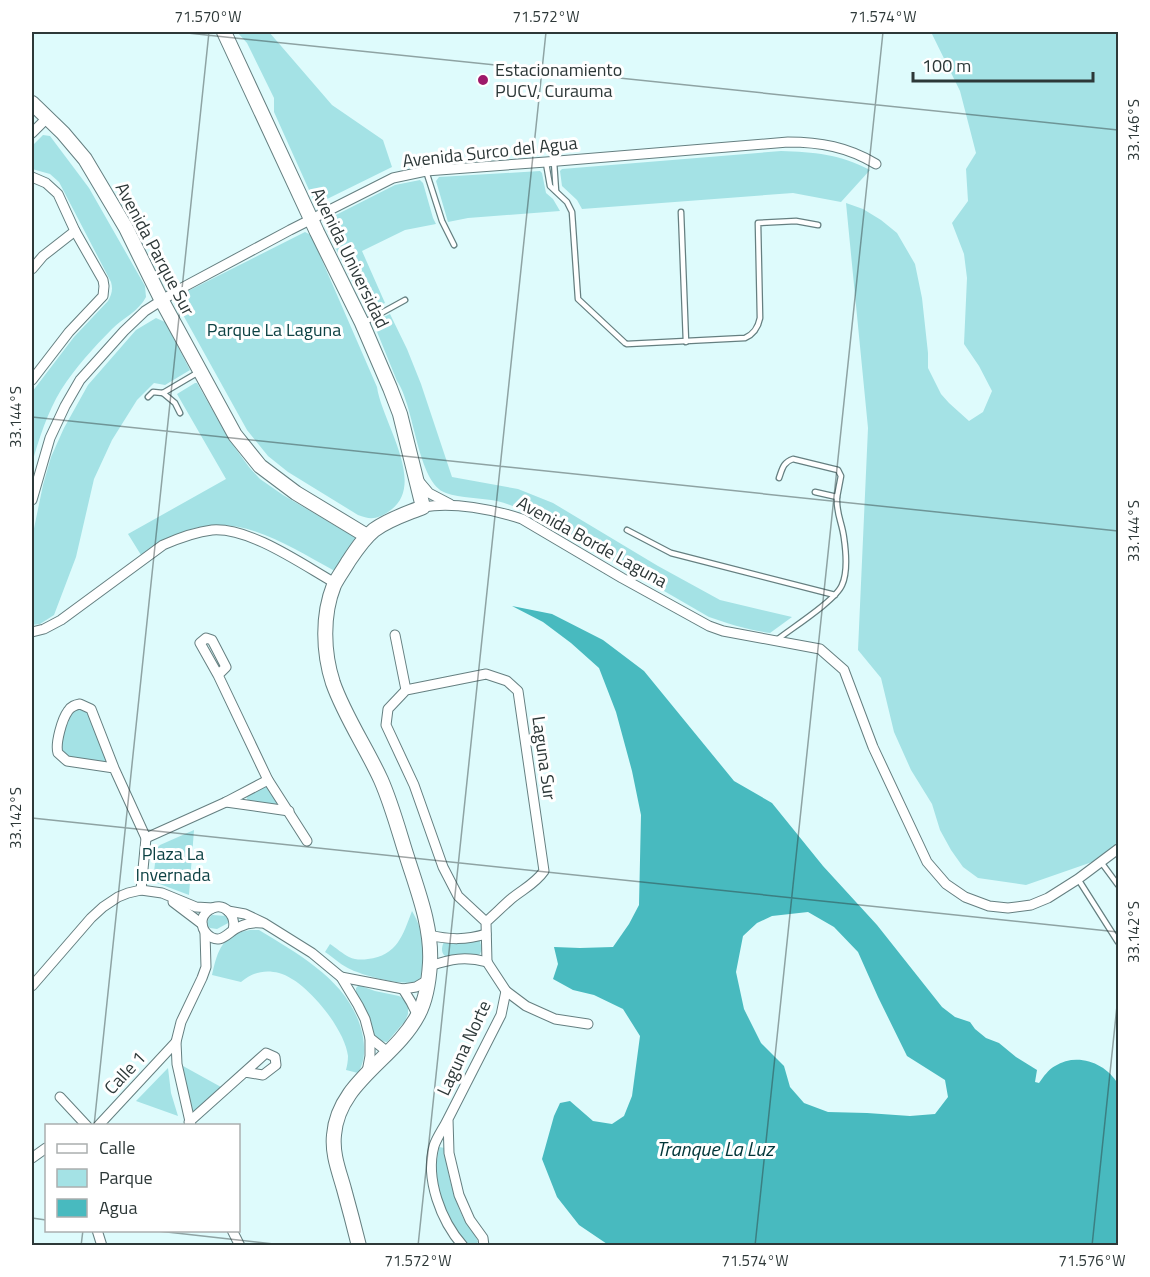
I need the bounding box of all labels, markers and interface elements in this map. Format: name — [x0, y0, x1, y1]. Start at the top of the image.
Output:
text: 71.570°W — [175, 5, 241, 28]
text: 71.572°W — [513, 5, 579, 28]
text: 71.574°W — [850, 5, 916, 28]
scale bar — [913, 45, 1093, 83]
text: 100 m — [922, 52, 971, 79]
place label: Estacionamiento PUCV, Curauma — [495, 56, 622, 104]
marker: Estacionamiento PUCV, Curauma — [476, 73, 490, 87]
text: 33.146°S — [1122, 99, 1145, 161]
street label: Avenida Surco del Agua — [401, 129, 579, 174]
street label: Avenida Parque Sur — [109, 177, 202, 320]
street label: Avenida Universidad — [305, 183, 396, 333]
park label: Parque La Laguna — [207, 316, 341, 343]
text: 33.144°S — [4, 386, 27, 448]
street label: Avenida Borde Laguna — [512, 489, 672, 594]
text: 33.144°S — [1122, 500, 1145, 562]
street label: Laguna Sur — [525, 714, 564, 802]
text: 33.142°S — [4, 787, 27, 849]
park label: Plaza La Invernada — [135, 840, 211, 888]
text: 33.142°S — [1122, 901, 1145, 963]
street label: Laguna Norte — [430, 996, 497, 1100]
street label: Calle 1 — [98, 1045, 152, 1100]
legend — [45, 1124, 240, 1232]
water label: Tranque La Luz — [656, 1133, 775, 1164]
text: Calle — [99, 1134, 135, 1161]
text: Parque — [99, 1164, 153, 1191]
text: Agua — [99, 1194, 137, 1221]
text: 71.572°W — [385, 1249, 451, 1272]
text: 71.574°W — [722, 1249, 788, 1272]
text: 71.576°W — [1059, 1249, 1125, 1272]

